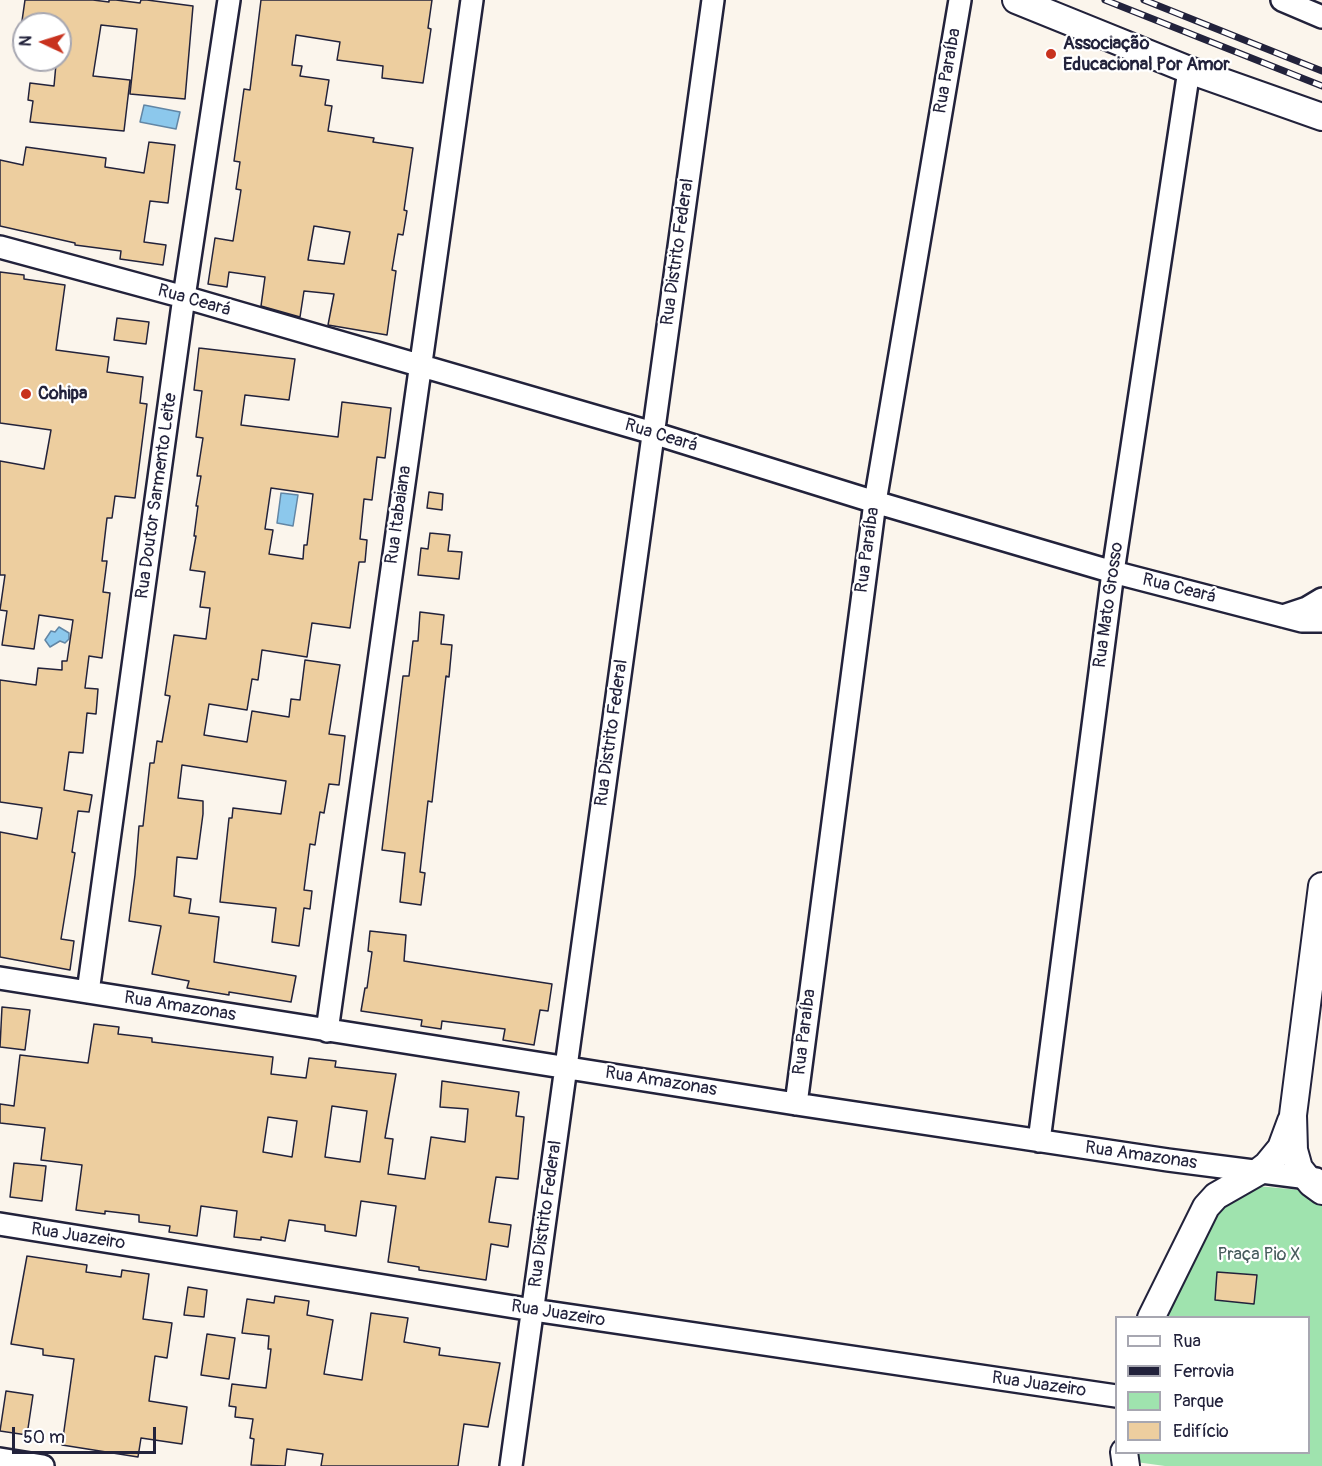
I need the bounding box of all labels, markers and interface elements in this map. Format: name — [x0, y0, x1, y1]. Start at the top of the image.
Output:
north arrow — [12, 12, 72, 72]
street label: Rua Paraíba — [930, 27, 966, 115]
place label: Associação Educacional Por Amor — [1063, 33, 1230, 76]
text: N — [16, 35, 36, 47]
marker: Associação Educacional Por Amor — [1044, 47, 1058, 61]
street label: Rua Distrito Federal — [657, 177, 699, 327]
street label: Rua Ceará — [155, 280, 233, 322]
place label: Cohipa — [38, 383, 87, 405]
marker: Cohipa — [19, 387, 33, 401]
street label: Rua Doutor Sarmento Leite — [132, 392, 182, 600]
street label: Rua Ceará — [622, 415, 700, 457]
street label: Rua Itabaiana — [381, 464, 417, 566]
street label: Rua Paraíba — [851, 506, 885, 594]
street label: Rua Mato Grosso — [1089, 541, 1129, 669]
street label: Rua Ceará — [1140, 569, 1218, 609]
street label: Rua Distrito Federal — [591, 658, 633, 808]
street label: Rua Amazonas — [123, 988, 237, 1026]
street label: Rua Paraíba — [789, 988, 821, 1076]
street label: Rua Amazonas — [604, 1063, 718, 1101]
street label: Rua Amazonas — [1084, 1137, 1198, 1175]
street label: Rua Distrito Federal — [525, 1139, 567, 1289]
street label: Rua Juazeiro — [29, 1219, 127, 1255]
park label: Praça Pio X — [1218, 1244, 1300, 1266]
street label: Rua Juazeiro — [509, 1296, 607, 1332]
legend — [1115, 1316, 1310, 1454]
text: Rua — [1173, 1330, 1201, 1353]
text: Ferrovia — [1173, 1360, 1234, 1383]
street label: Rua Juazeiro — [990, 1368, 1088, 1402]
text: Parque — [1173, 1390, 1223, 1413]
scale bar — [15, 1415, 159, 1453]
text: Edifício — [1173, 1420, 1229, 1443]
text: 50 m — [23, 1426, 65, 1449]

